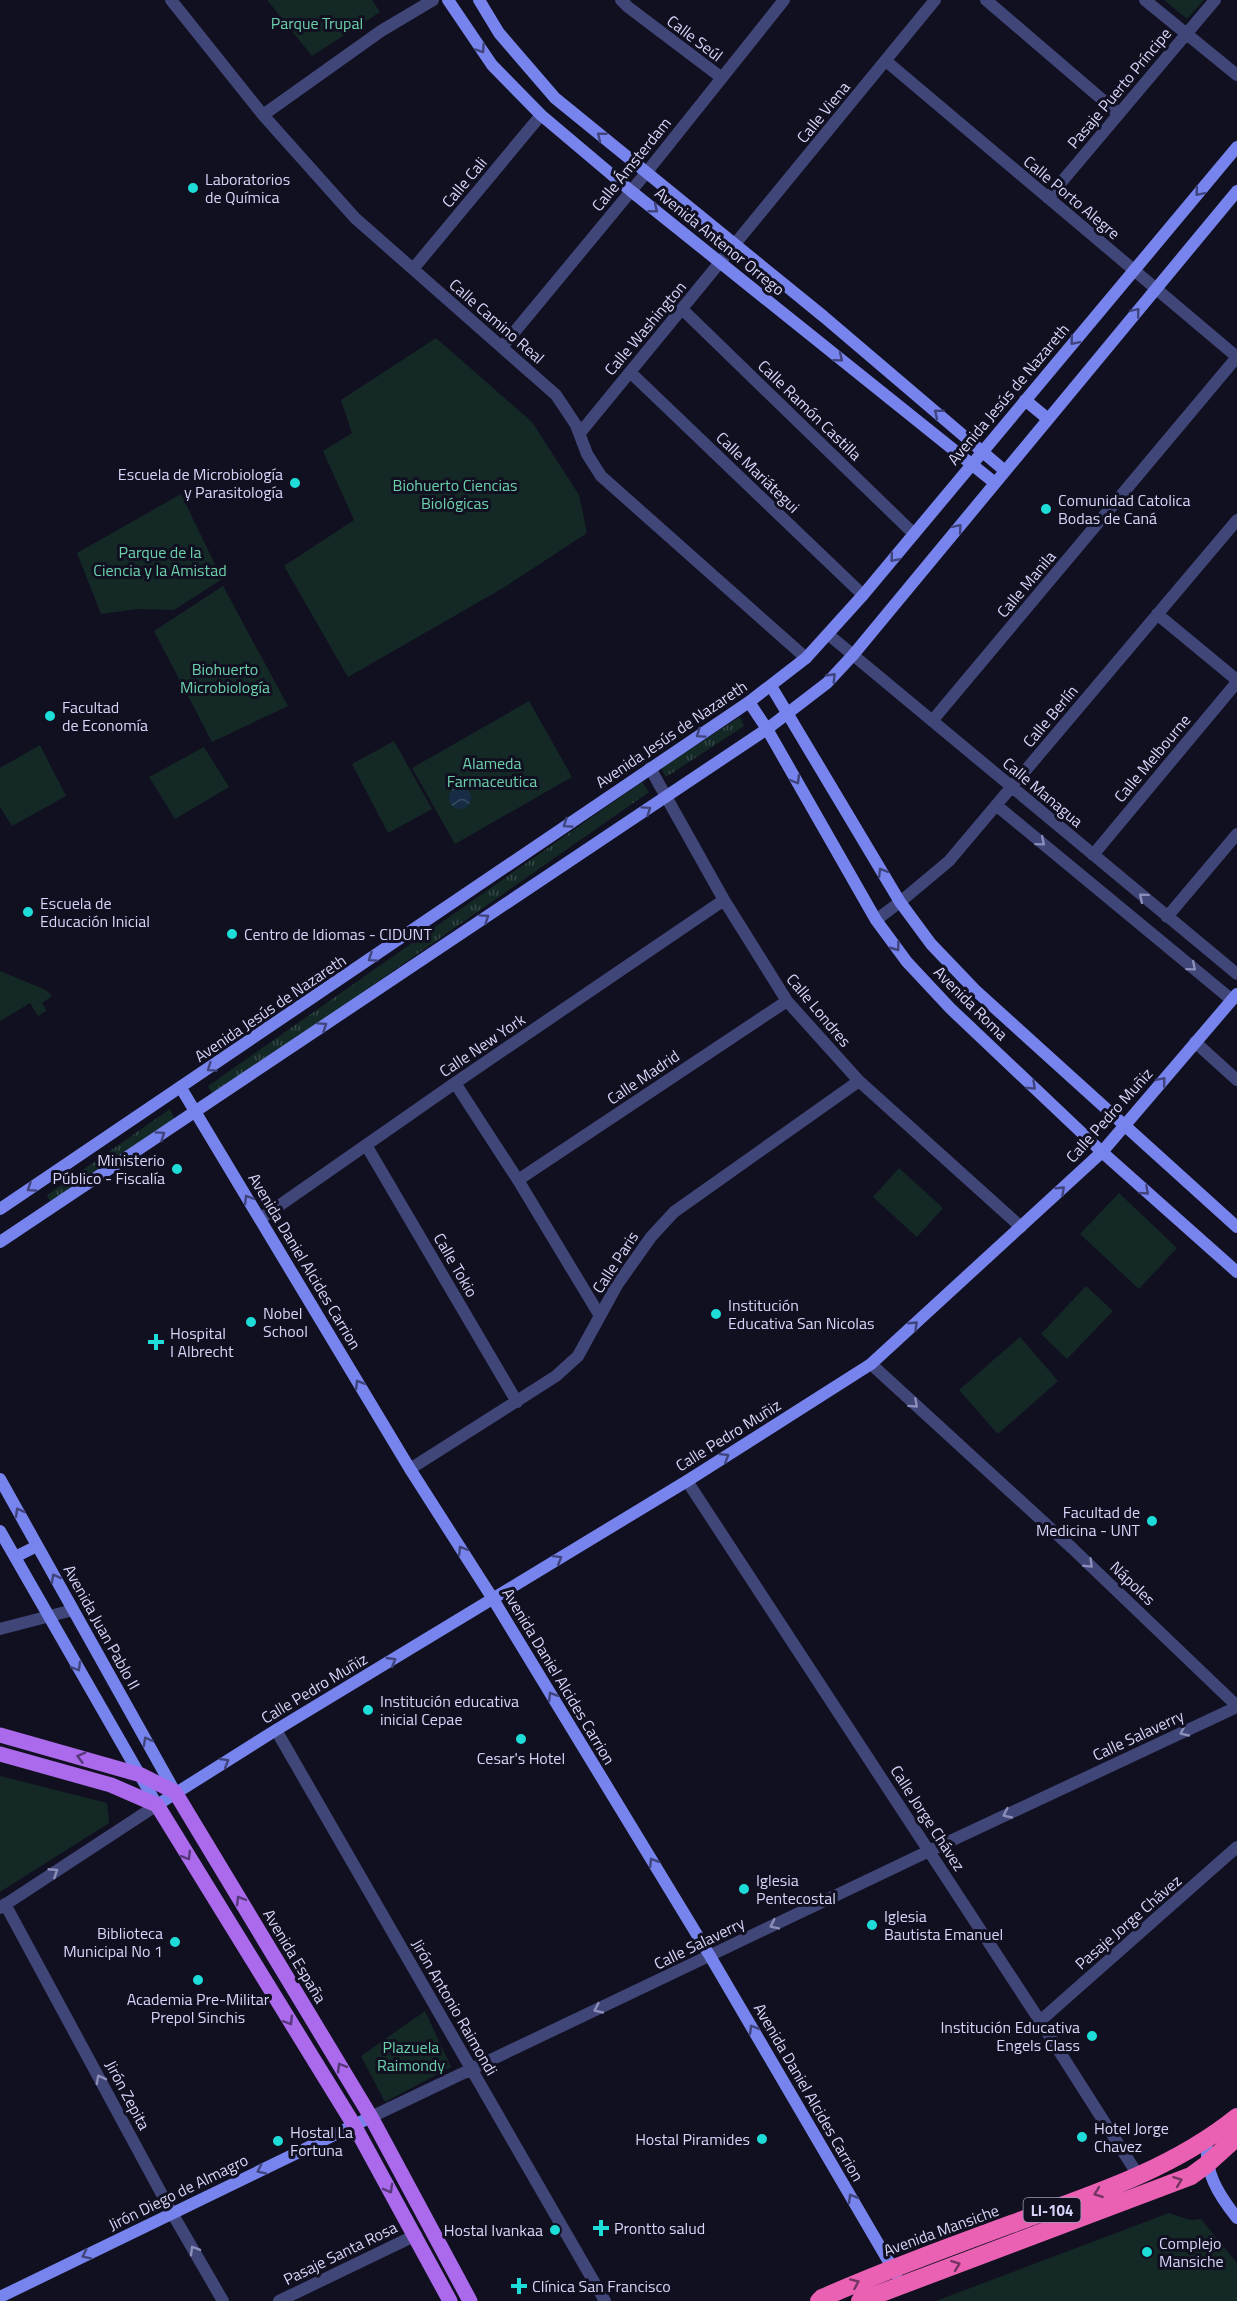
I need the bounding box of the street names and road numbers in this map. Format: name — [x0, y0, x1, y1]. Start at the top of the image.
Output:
street label: Calle Seúl — [662, 9, 728, 67]
street label: Pasaje Puerto Príncipe — [1061, 22, 1177, 154]
street label: Calle Viena — [791, 76, 855, 148]
street label: Calle Ámsterdam — [586, 112, 676, 216]
street label: Calle Porto Alegre — [1018, 149, 1126, 245]
street label: Calle Cali — [436, 151, 492, 213]
street label: Avenida Antenor Orrego — [650, 181, 790, 301]
street label: Calle Camino Real — [444, 273, 550, 369]
street label: Calle Washington — [598, 276, 692, 380]
street label: Avenida Jesús de Nazareth — [941, 318, 1075, 470]
street label: Calle Ramón Castilla — [753, 354, 867, 466]
street label: Calle Mariátegui — [711, 426, 805, 518]
street label: Calle Manila — [991, 545, 1061, 623]
street label: Avenida Jesús de Nazareth — [590, 674, 752, 794]
street label: Calle Berlín — [1017, 680, 1083, 752]
street label: Calle Melbourne — [1108, 709, 1196, 807]
street label: Calle Managua — [998, 751, 1088, 833]
street label: Avenida Jesús de Nazareth — [189, 948, 351, 1068]
street label: Avenida Roma — [928, 960, 1014, 1046]
street label: Calle Londres — [781, 968, 857, 1052]
street label: Calle New York — [434, 1007, 530, 1083]
street label: Calle Madrid — [602, 1044, 684, 1110]
street label: Calle Pedro Muñiz — [1060, 1062, 1158, 1168]
street label: Avenida Daniel Alcides Carrion — [243, 1168, 367, 1354]
street label: Calle Paris — [586, 1226, 644, 1298]
street label: Calle Tokio — [428, 1228, 484, 1302]
street label: Calle Pedro Muñiz — [671, 1393, 785, 1477]
street label: Nápoles — [1105, 1555, 1161, 1611]
street label: Avenida Juan Pablo II — [58, 1560, 146, 1694]
street label: Avenida Daniel Alcides Carrion — [497, 1583, 621, 1769]
street label: Calle Pedro Muñiz — [256, 1647, 372, 1729]
street label: Calle Salaverry — [1088, 1703, 1188, 1767]
street label: Calle Jorge Chávez — [885, 1760, 971, 1876]
street label: Pasaje Jorge Chávez — [1069, 1869, 1187, 1975]
street label: Avenida España — [257, 1904, 333, 2008]
street label: Calle Salaverry — [649, 1911, 749, 1975]
street label: Jirón Antonio Raimondi — [406, 1934, 504, 2080]
street label: Avenida Daniel Alcides Carrion — [748, 1998, 870, 2186]
street label: Jirón Zepita — [100, 2056, 156, 2134]
street label: Jirón Diego de Almagro — [104, 2148, 252, 2236]
street label: Avenida Mansiche — [880, 2198, 1002, 2262]
road number: LI-104 — [1024, 2198, 1080, 2222]
street label: Pasaje Santa Rosa — [279, 2215, 401, 2291]

